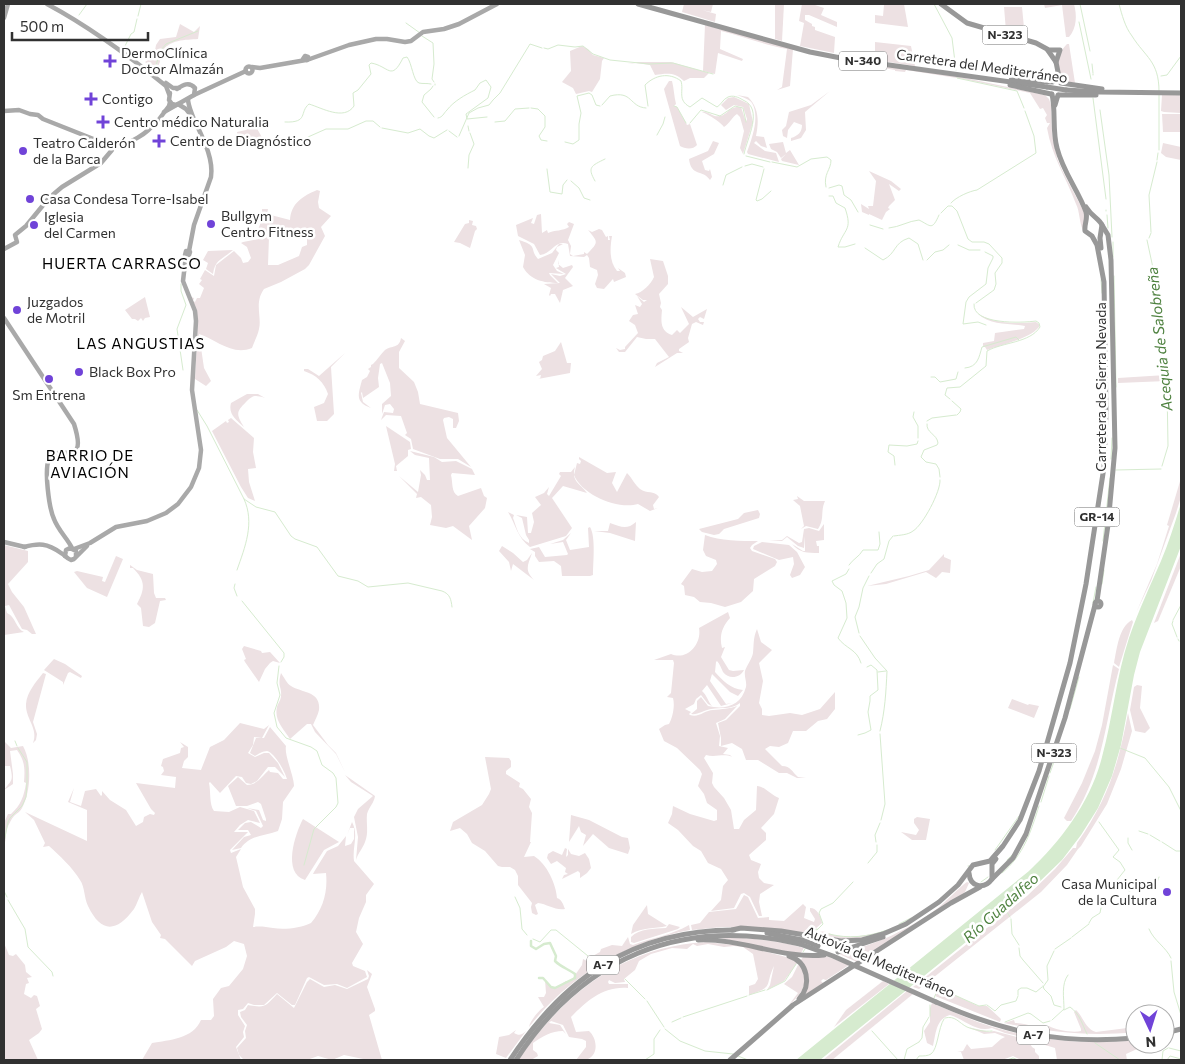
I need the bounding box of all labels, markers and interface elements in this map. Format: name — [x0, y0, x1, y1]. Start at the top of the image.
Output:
scale bar — [12, 10, 149, 42]
text: 500 m — [20, 17, 64, 35]
road number: N-323 — [982, 26, 1028, 44]
place label: DermoClínica Doctor Almazán — [121, 44, 224, 77]
street label: Carretera del Mediterráneo — [895, 45, 1069, 86]
road number: N-340 — [839, 51, 887, 70]
marker: DermoClínica Doctor Almazán — [103, 54, 117, 68]
place label: Contigo — [102, 90, 153, 107]
marker: Contigo — [84, 92, 98, 106]
place label: Centro médico Naturalia — [114, 113, 269, 130]
marker: Centro médico Naturalia — [96, 115, 110, 129]
place label: Centro de Diagnóstico — [170, 132, 311, 149]
place label: Teatro Calderón de la Barca — [33, 134, 135, 167]
marker: Centro de Diagnóstico — [152, 134, 166, 148]
marker: Teatro Calderón de la Barca — [17, 145, 29, 157]
place label: Casa Condesa Torre-Isabel — [40, 190, 208, 207]
marker: Casa Condesa Torre-Isabel — [24, 193, 36, 205]
place label: Bullgym Centro Fitness — [221, 207, 314, 240]
place label: Iglesia del Carmen — [44, 208, 116, 241]
marker: Bullgym Centro Fitness — [205, 218, 217, 230]
marker: Iglesia del Carmen — [28, 219, 40, 231]
district label: HUERTA CARRASCO — [42, 254, 202, 272]
water label: Acequia de Salobreña — [1142, 266, 1176, 413]
place label: Juzgados de Motril — [27, 293, 85, 326]
street label: Carretera de Sierra Nevada — [1092, 302, 1109, 472]
marker: Juzgados de Motril — [11, 304, 23, 316]
district label: LAS ANGUSTIAS — [77, 334, 205, 352]
place label: Black Box Pro — [89, 363, 176, 380]
marker: Black Box Pro — [73, 366, 85, 378]
marker: Sm Entrena — [43, 373, 55, 385]
place label: Sm Entrena — [12, 386, 86, 403]
district label: BARRIO DE AVIACIÓN — [46, 446, 134, 481]
road number: GR-14 — [1074, 508, 1120, 526]
road number: N-323 — [1032, 744, 1076, 762]
water label: Río Guadalfeo — [959, 869, 1042, 946]
place label: Casa Municipal de la Cultura — [1061, 875, 1157, 908]
marker: Casa Municipal de la Cultura — [1161, 886, 1173, 898]
street label: Autovía del Mediterráneo — [803, 922, 958, 1001]
road number: A-7 — [587, 956, 619, 974]
north arrow — [1125, 1004, 1175, 1054]
road number: A-7 — [1017, 1026, 1049, 1044]
text: N — [1145, 1034, 1157, 1051]

